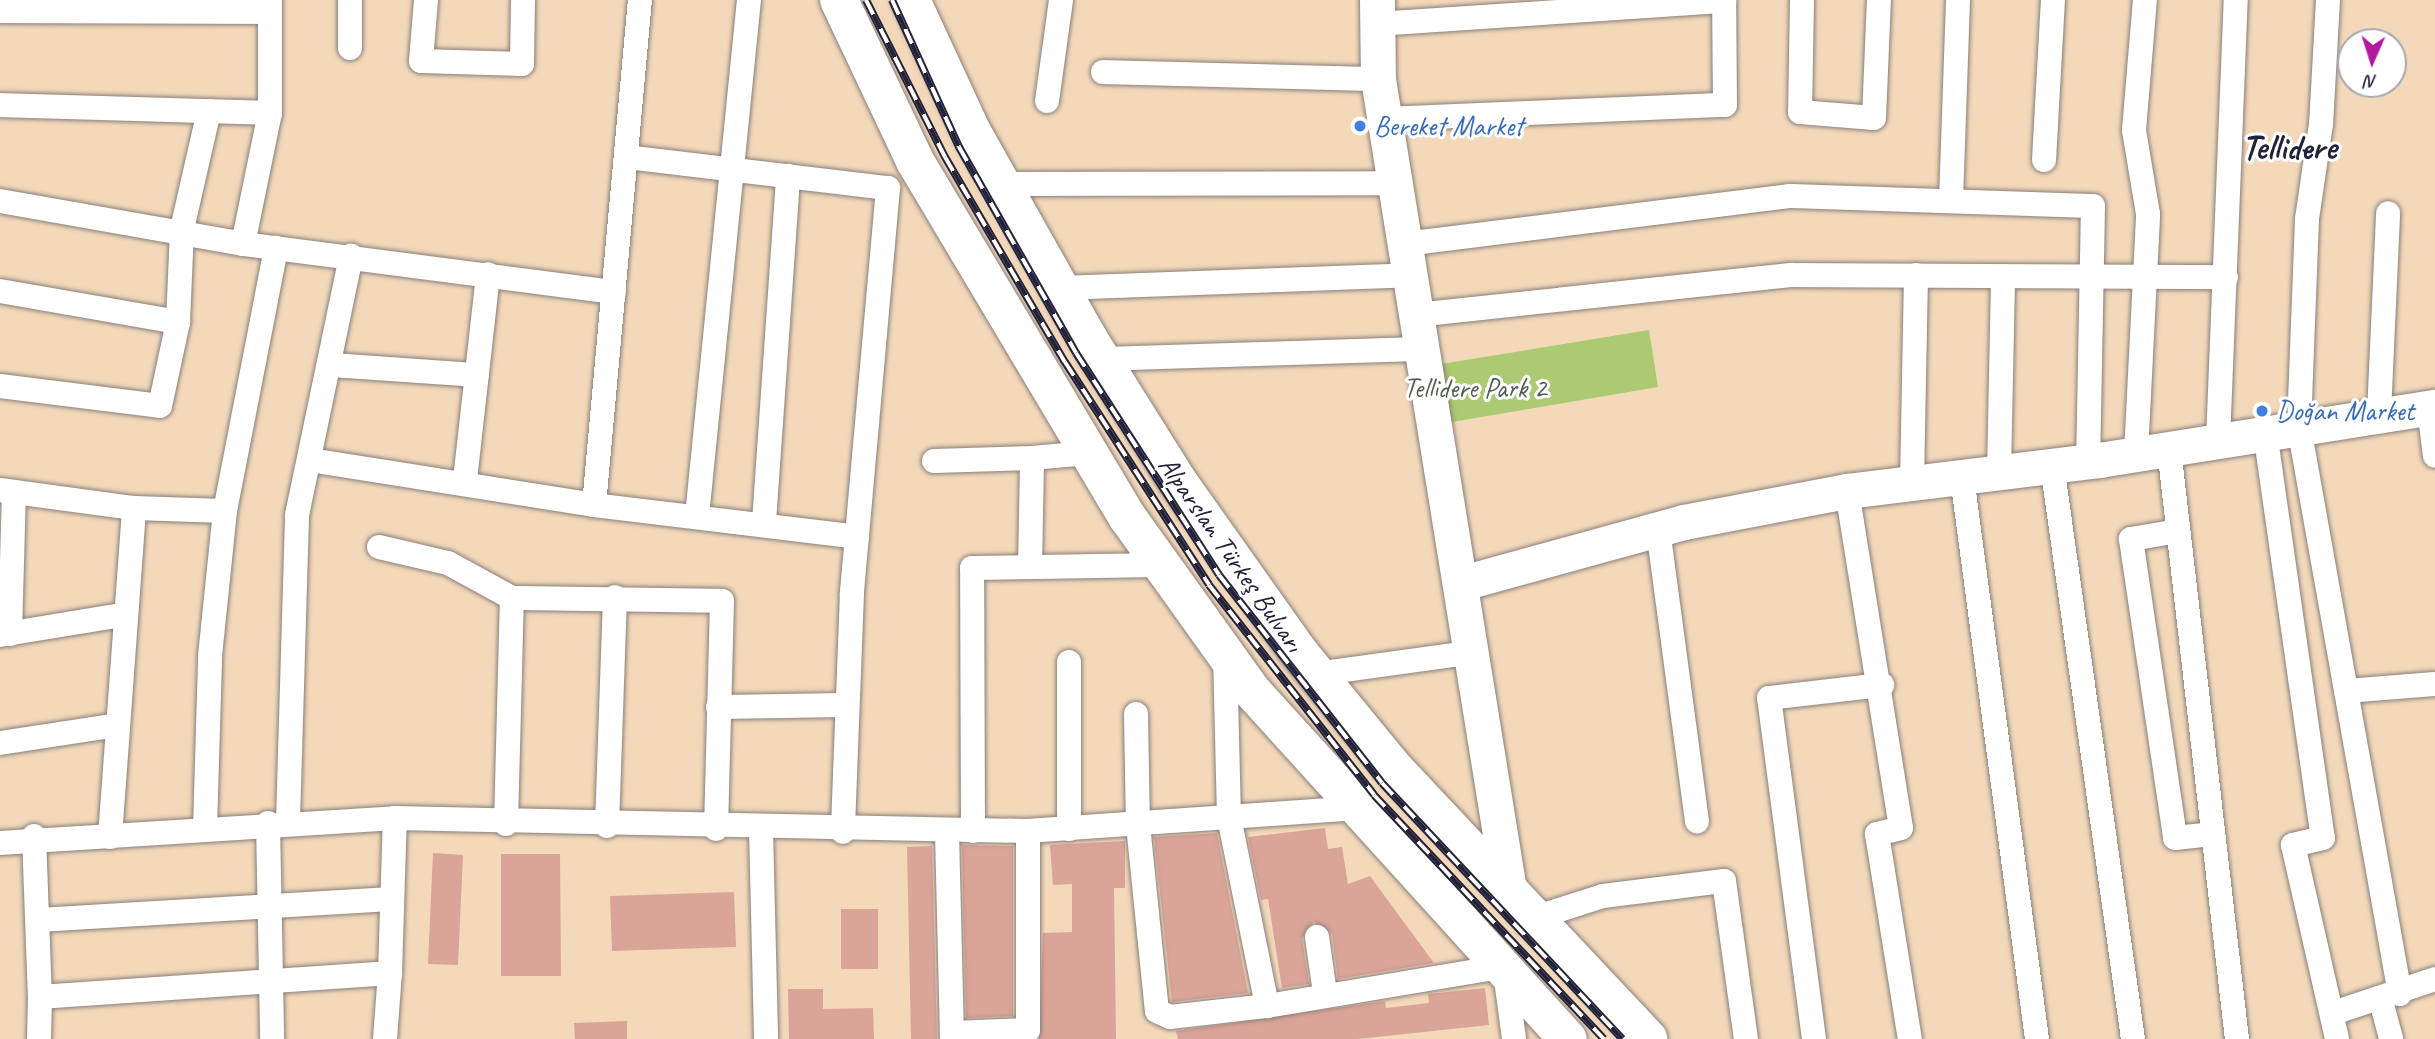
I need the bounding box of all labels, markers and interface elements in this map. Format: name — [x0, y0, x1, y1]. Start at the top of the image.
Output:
north arrow — [2337, 28, 2407, 98]
text: N — [2365, 70, 2378, 94]
place label: Bereket Market — [1374, 109, 1523, 143]
marker: Bereket Market — [1352, 118, 1368, 134]
district label: Tellidere — [2242, 127, 2336, 169]
park label: Tellidere Park 2 — [1403, 371, 1547, 405]
place label: Doğan Market — [2276, 394, 2415, 428]
marker: Doğan Market — [2254, 403, 2270, 419]
street label: Alparslan Türkeş Bulvarı — [1151, 450, 1311, 658]

